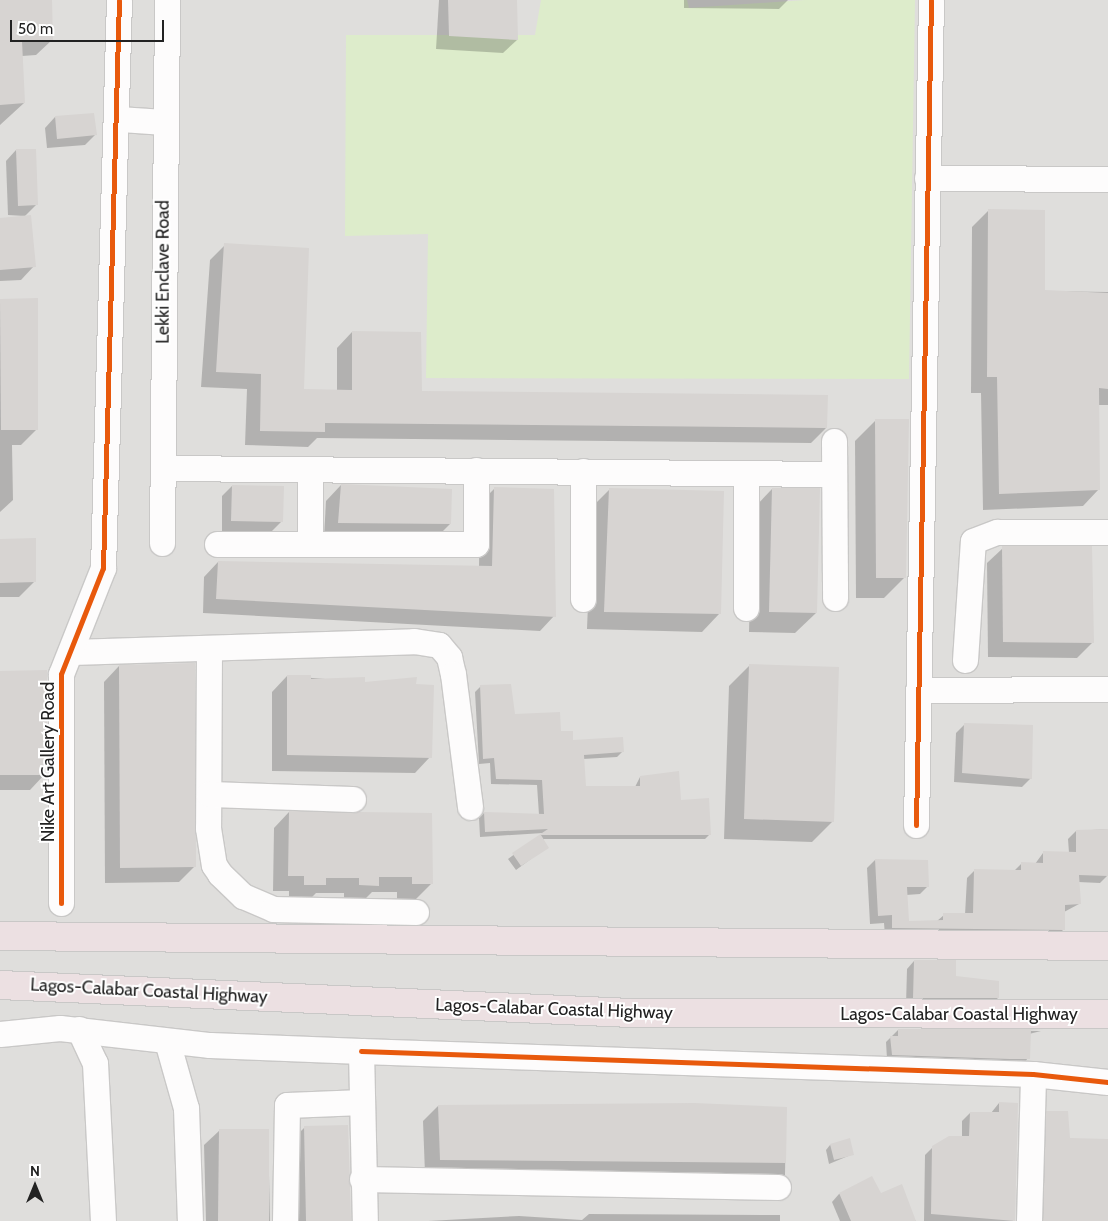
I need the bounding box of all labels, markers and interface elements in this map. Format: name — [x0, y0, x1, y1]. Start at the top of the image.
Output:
scale bar — [12, 10, 166, 42]
text: 50 m — [18, 20, 53, 38]
street label: Lekki Enclave Road — [152, 200, 174, 344]
street label: Nike Art Gallery Road — [37, 682, 59, 842]
street label: Lagos-Calabar Coastal Highway — [30, 974, 268, 1008]
street label: Lagos-Calabar Coastal Highway — [435, 994, 673, 1024]
street label: Lagos-Calabar Coastal Highway — [840, 1003, 1078, 1025]
north arrow — [10, 1161, 60, 1211]
text: N — [30, 1162, 40, 1180]

